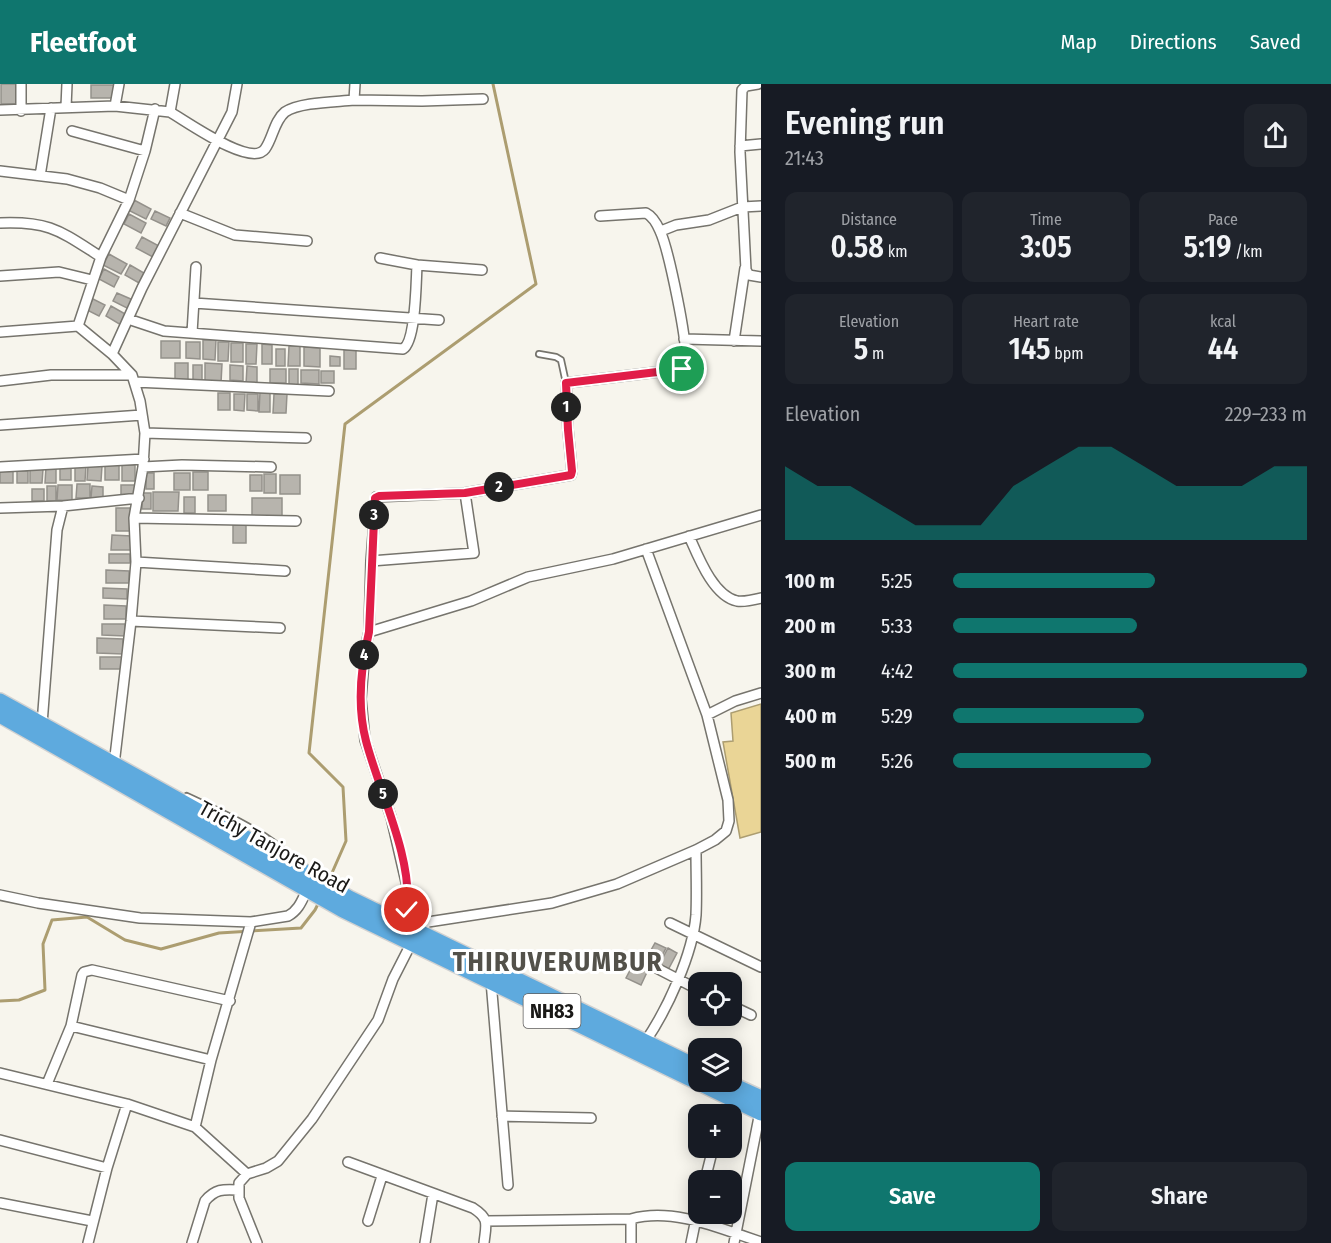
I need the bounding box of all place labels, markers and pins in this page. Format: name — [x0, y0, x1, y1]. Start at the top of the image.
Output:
pin — [656, 343, 707, 394]
pin: 1 — [551, 392, 581, 422]
pin: 2 — [484, 472, 514, 502]
pin: 3 — [359, 500, 389, 530]
pin: 4 — [349, 640, 379, 670]
pin: 5 — [368, 779, 398, 809]
pin — [381, 884, 432, 935]

